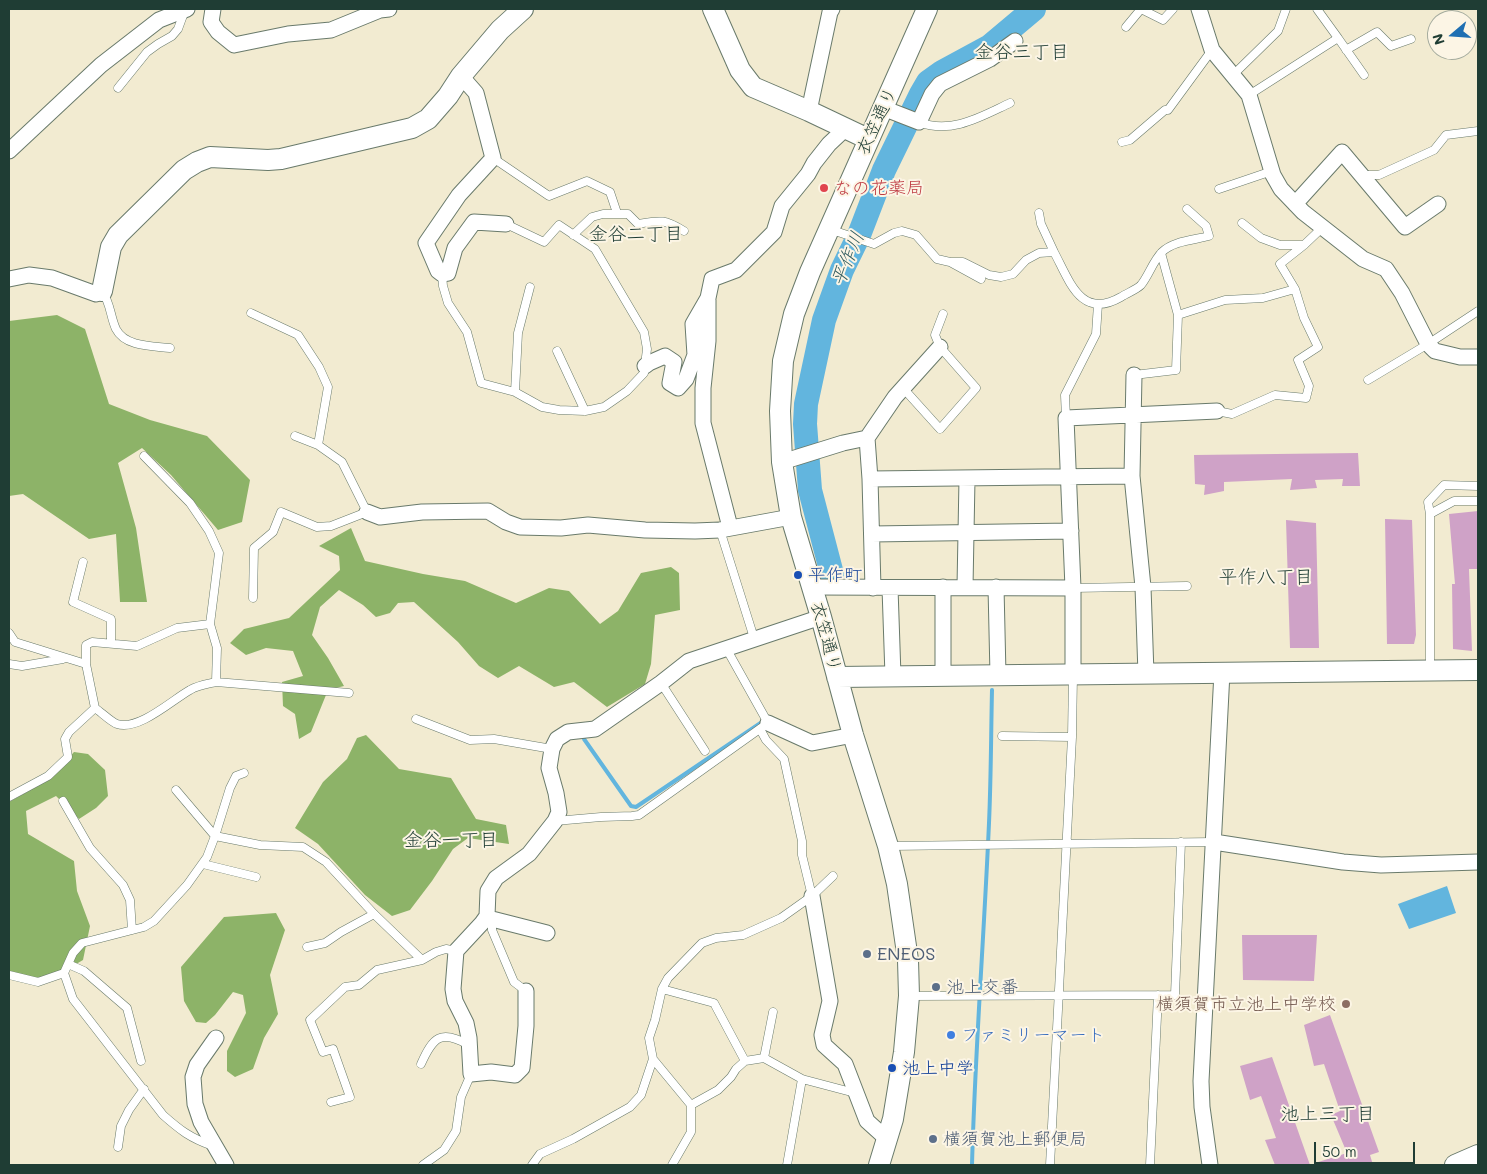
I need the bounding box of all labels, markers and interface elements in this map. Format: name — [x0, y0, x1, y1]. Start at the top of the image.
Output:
north arrow — [1427, 10, 1477, 60]
text: N — [1428, 31, 1449, 47]
district label: 金谷三丁目 — [975, 41, 1069, 63]
street label: 衣笠通り — [852, 84, 902, 158]
place label: なの花薬局 — [834, 177, 924, 199]
marker: なの花薬局 — [818, 182, 830, 194]
district label: 金谷二丁目 — [589, 223, 683, 245]
water label: 平作川 — [827, 228, 869, 290]
place label: 平作町 — [808, 564, 862, 586]
district label: 平作八丁目 — [1219, 566, 1313, 588]
marker: 平作町 — [792, 569, 804, 581]
street label: 衣笠通り — [806, 599, 846, 675]
district label: 金谷一丁目 — [404, 829, 498, 851]
place label: ENEOS — [877, 943, 935, 965]
marker: ENEOS — [861, 948, 873, 960]
place label: 池上交番 — [946, 976, 1018, 998]
marker: 池上交番 — [930, 981, 942, 993]
place label: 横須賀市立池上中学校 — [1156, 993, 1336, 1015]
marker: 横須賀市立池上中学校 — [1340, 998, 1352, 1010]
place label: ファミリーマート — [961, 1024, 1105, 1046]
marker: ファミリーマート — [945, 1029, 957, 1041]
place label: 池上中学 — [902, 1057, 974, 1079]
marker: 池上中学 — [886, 1062, 898, 1074]
district label: 池上三丁目 — [1281, 1103, 1375, 1125]
place label: 横須賀池上郵便局 — [943, 1128, 1087, 1150]
scale bar — [1317, 1132, 1418, 1164]
marker: 横須賀池上郵便局 — [927, 1133, 939, 1145]
text: 50 m — [1322, 1141, 1357, 1161]

